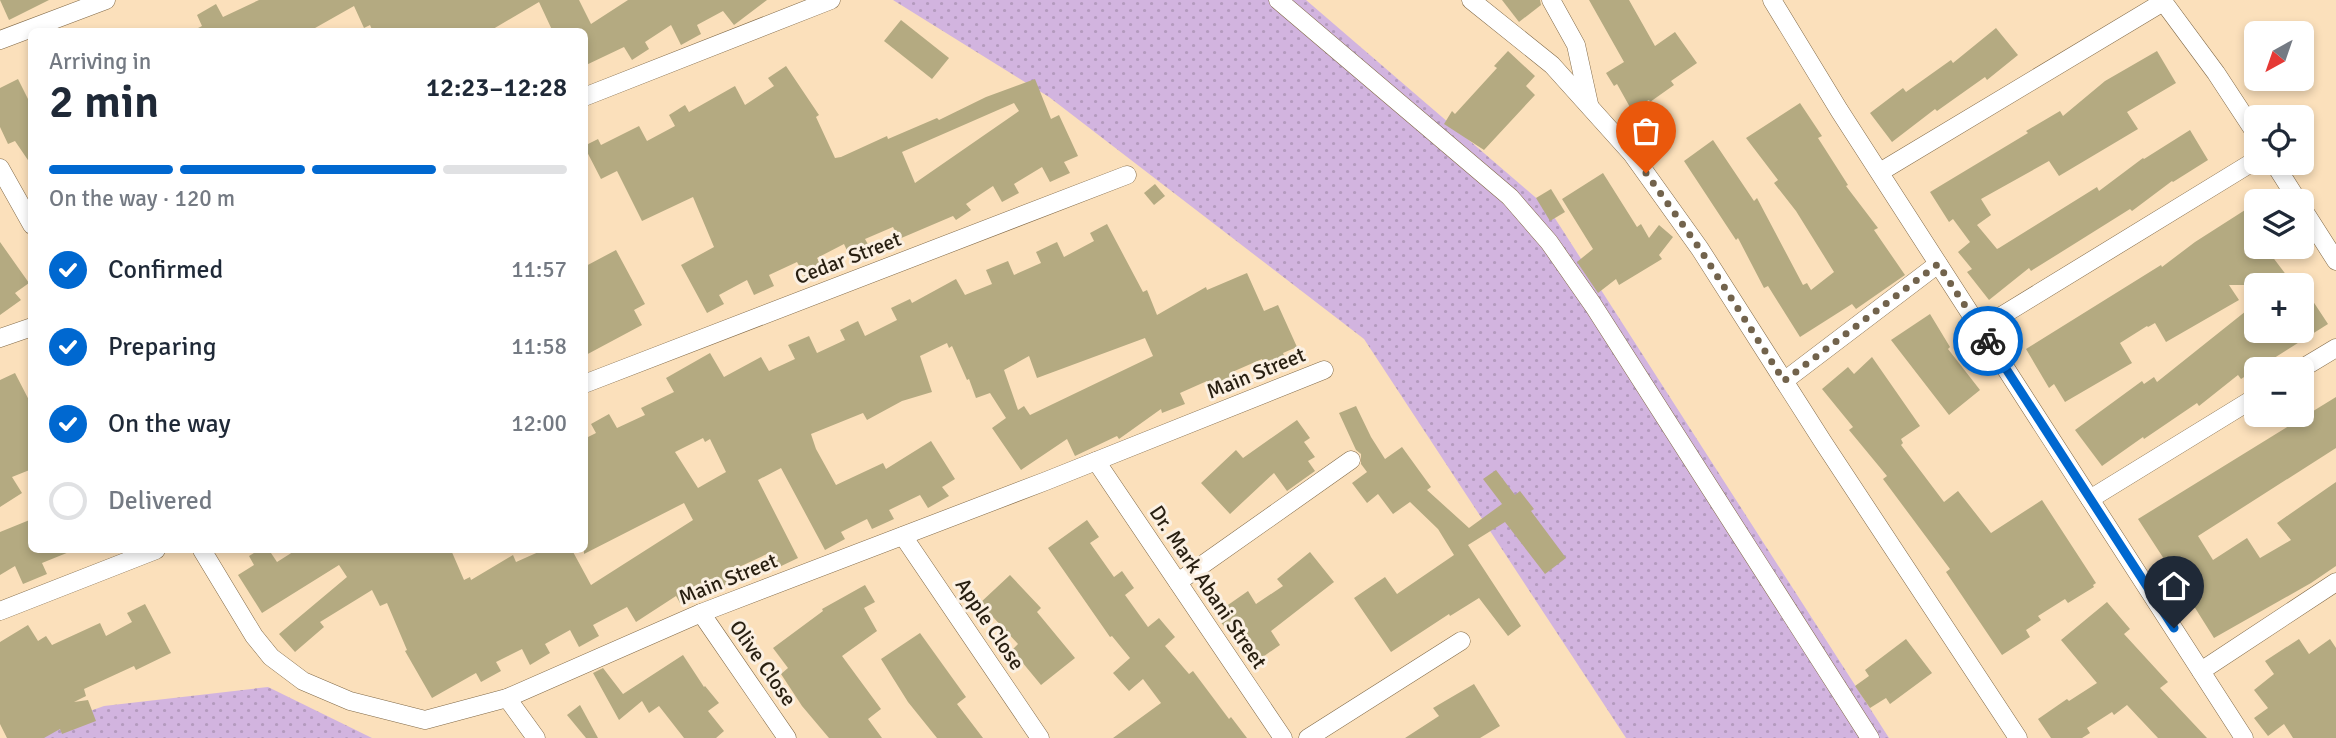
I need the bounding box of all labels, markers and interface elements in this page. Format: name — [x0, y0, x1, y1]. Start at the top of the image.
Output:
north arrow — [2244, 21, 2314, 91]
map controls — [2244, 21, 2314, 427]
text: Arriving in — [49, 47, 151, 76]
text: 12:23–12:28 — [426, 72, 567, 104]
text: 2 min — [49, 74, 159, 130]
pin — [1616, 101, 1676, 173]
button: locate — [2244, 105, 2314, 175]
icon: bag — [1627, 112, 1665, 150]
text: On the way · 120 m — [49, 184, 235, 213]
button: layers — [2244, 189, 2314, 259]
street label: Cedar Street — [791, 226, 905, 290]
icon: check — [49, 251, 87, 289]
text: Confirmed — [108, 254, 223, 286]
text: 11:57 — [511, 255, 567, 284]
button: + — [2244, 273, 2314, 343]
courier — [1953, 306, 2023, 376]
icon: bike — [1969, 322, 2007, 360]
icon: check — [49, 328, 87, 366]
text: Preparing — [108, 331, 216, 363]
text: 11:58 — [511, 332, 567, 361]
street label: Main Street — [1203, 341, 1309, 405]
button: − — [2244, 357, 2314, 427]
icon: check — [49, 405, 87, 443]
text: On the way — [108, 408, 231, 440]
text: 12:00 — [511, 409, 567, 438]
text: Delivered — [108, 485, 213, 517]
street label: Dr. Mark Abani Street — [1144, 500, 1272, 674]
street label: Main Street — [675, 547, 781, 611]
pin — [2144, 556, 2204, 628]
icon: home — [2155, 567, 2193, 605]
street label: Apple Close — [950, 573, 1030, 675]
street label: Olive Close — [724, 615, 802, 711]

